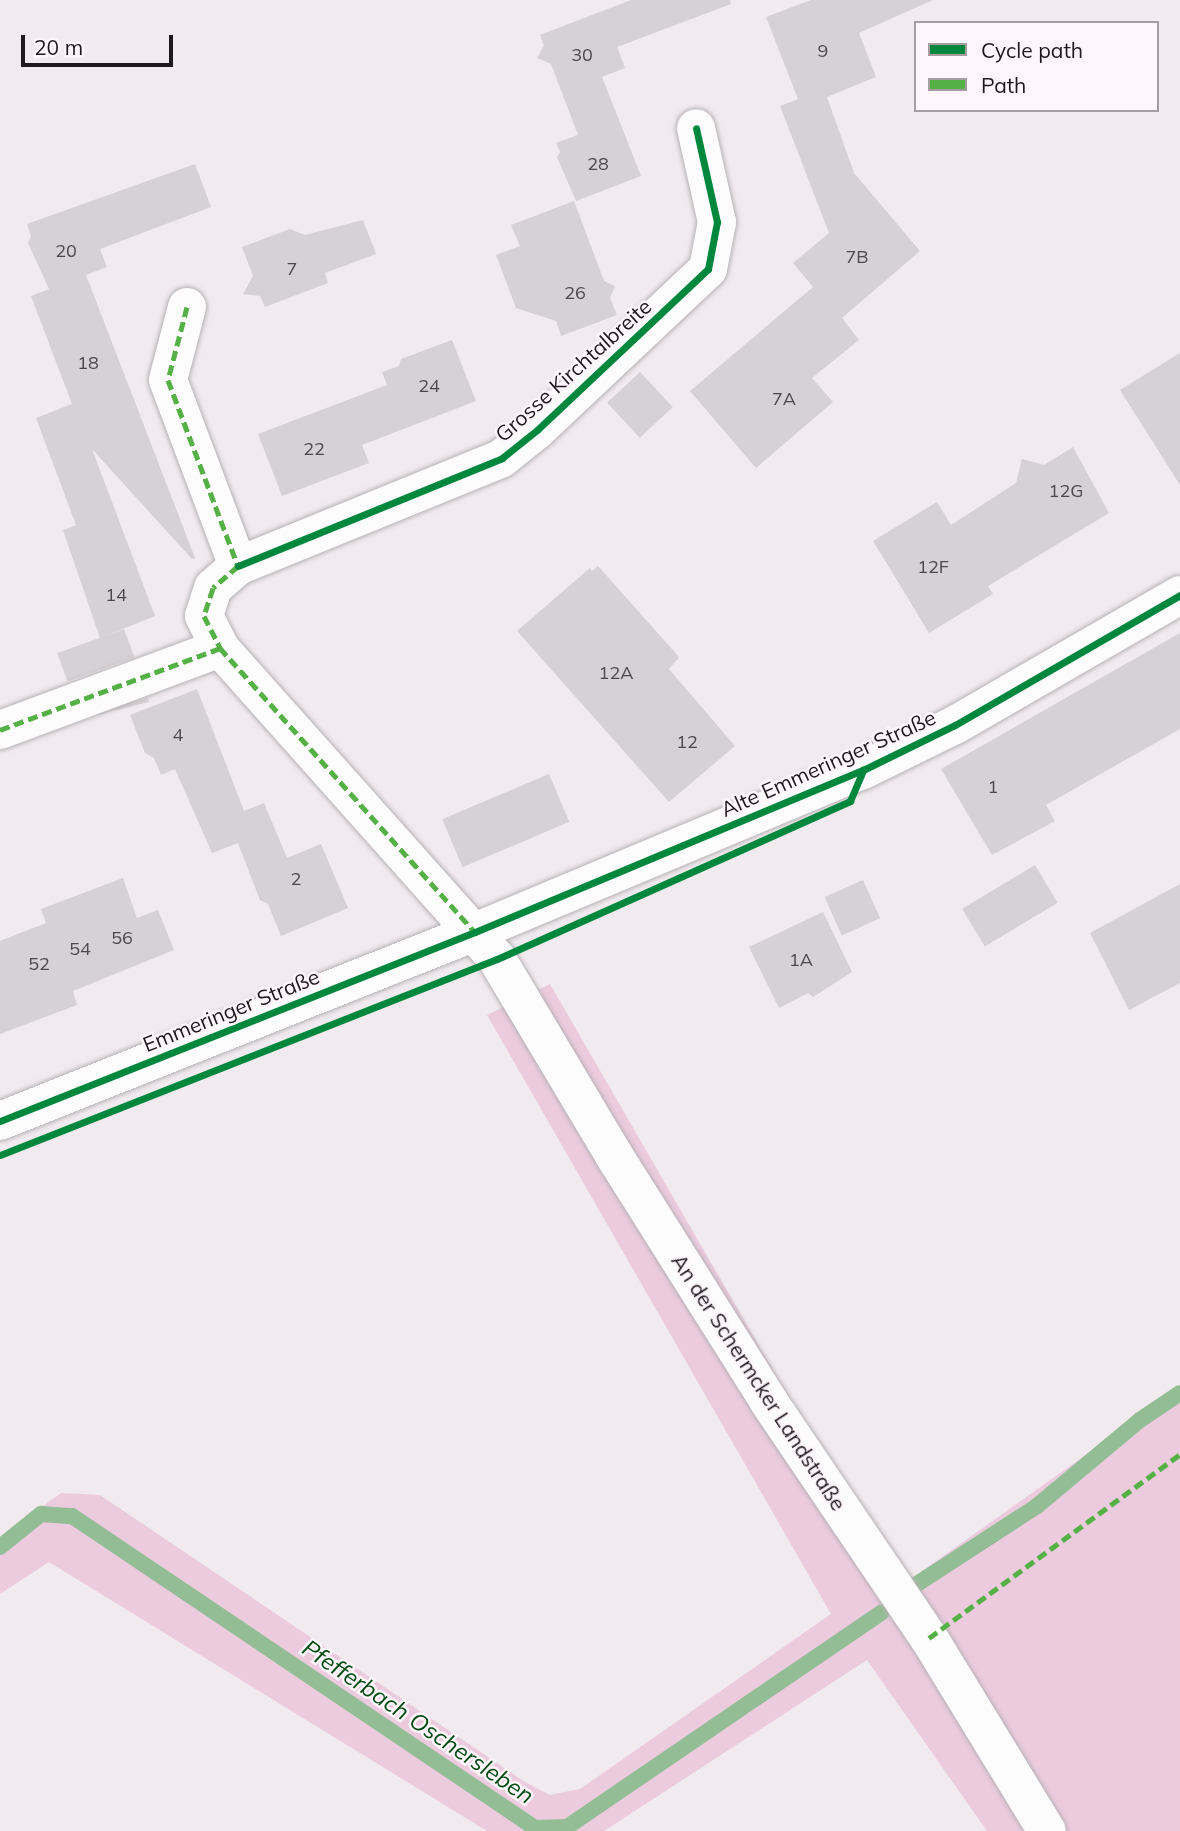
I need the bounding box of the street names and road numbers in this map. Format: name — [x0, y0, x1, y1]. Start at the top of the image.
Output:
street label: Grosse Kirchtalbreite — [490, 293, 656, 447]
street label: Alte Emmeringer Straße — [717, 704, 939, 822]
street label: Emmeringer Straße — [139, 963, 323, 1057]
street label: An der Schermcker Landstraße — [667, 1249, 851, 1515]

